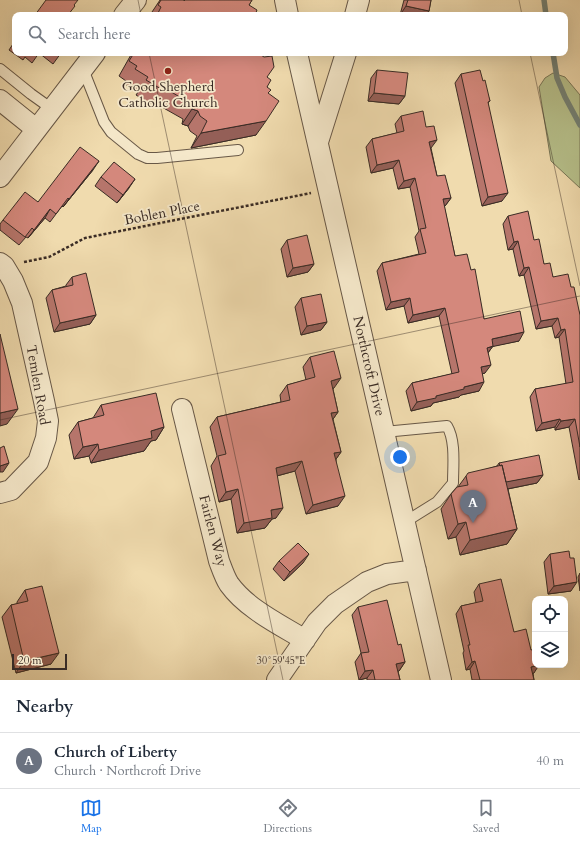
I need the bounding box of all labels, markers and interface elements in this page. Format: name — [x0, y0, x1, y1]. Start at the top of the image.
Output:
search box — [12, 12, 568, 56]
icon: search — [26, 23, 48, 45]
text: Search here — [58, 24, 131, 44]
marker: Good Shepherd Catholic Church — [163, 66, 173, 76]
place label: Good Shepherd Catholic Church — [118, 77, 218, 112]
street label: Boblen Place — [122, 196, 202, 230]
street label: Northcroft Drive — [348, 314, 390, 418]
street label: Temlen Road — [22, 344, 54, 427]
your location — [390, 447, 410, 467]
pin: A — [460, 490, 486, 523]
street label: Fairlen Way — [194, 493, 232, 570]
map controls — [532, 596, 568, 668]
button: locate — [532, 596, 568, 632]
button: layers — [532, 632, 568, 668]
scale bar — [12, 652, 67, 671]
text: 20 m — [18, 653, 42, 668]
text: 30°59'45"E — [257, 654, 305, 668]
text: Nearby — [16, 695, 73, 718]
text: Church of Liberty — [54, 742, 177, 762]
text: A — [24, 752, 34, 770]
text: 40 m — [536, 752, 564, 770]
text: Church · Northcroft Drive — [54, 762, 201, 780]
tab: Map — [80, 797, 102, 836]
tab: Directions — [263, 797, 312, 836]
tab: Saved — [473, 797, 500, 836]

